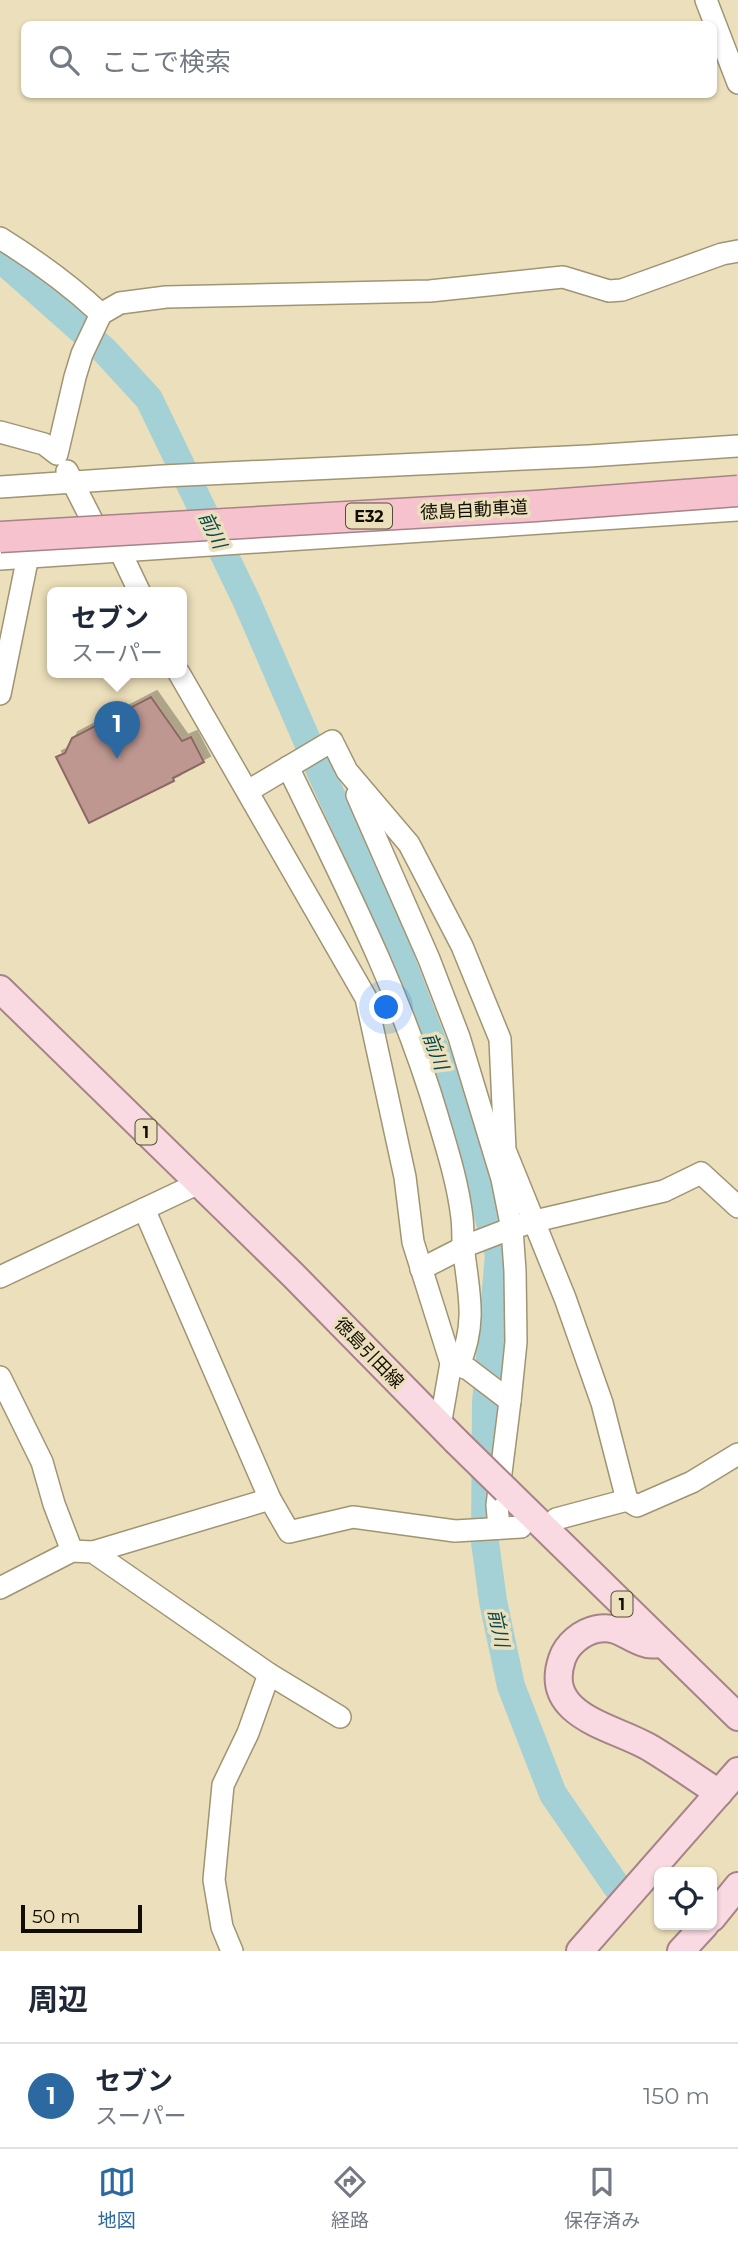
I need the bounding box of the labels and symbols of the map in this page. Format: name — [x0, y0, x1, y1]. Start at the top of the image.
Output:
street label: 徳島自動車道 — [419, 496, 529, 524]
road number: E32 — [346, 503, 392, 528]
water label: 前川 — [194, 508, 232, 554]
pin: 1 — [94, 701, 140, 759]
your location — [369, 990, 403, 1024]
water label: 前川 — [418, 1029, 454, 1075]
road number: 1 — [136, 1120, 156, 1144]
street label: 徳島引田線 — [330, 1313, 408, 1393]
road number: 1 — [612, 1592, 632, 1616]
water label: 前川 — [483, 1607, 514, 1651]
scale bar — [21, 1902, 142, 1934]

